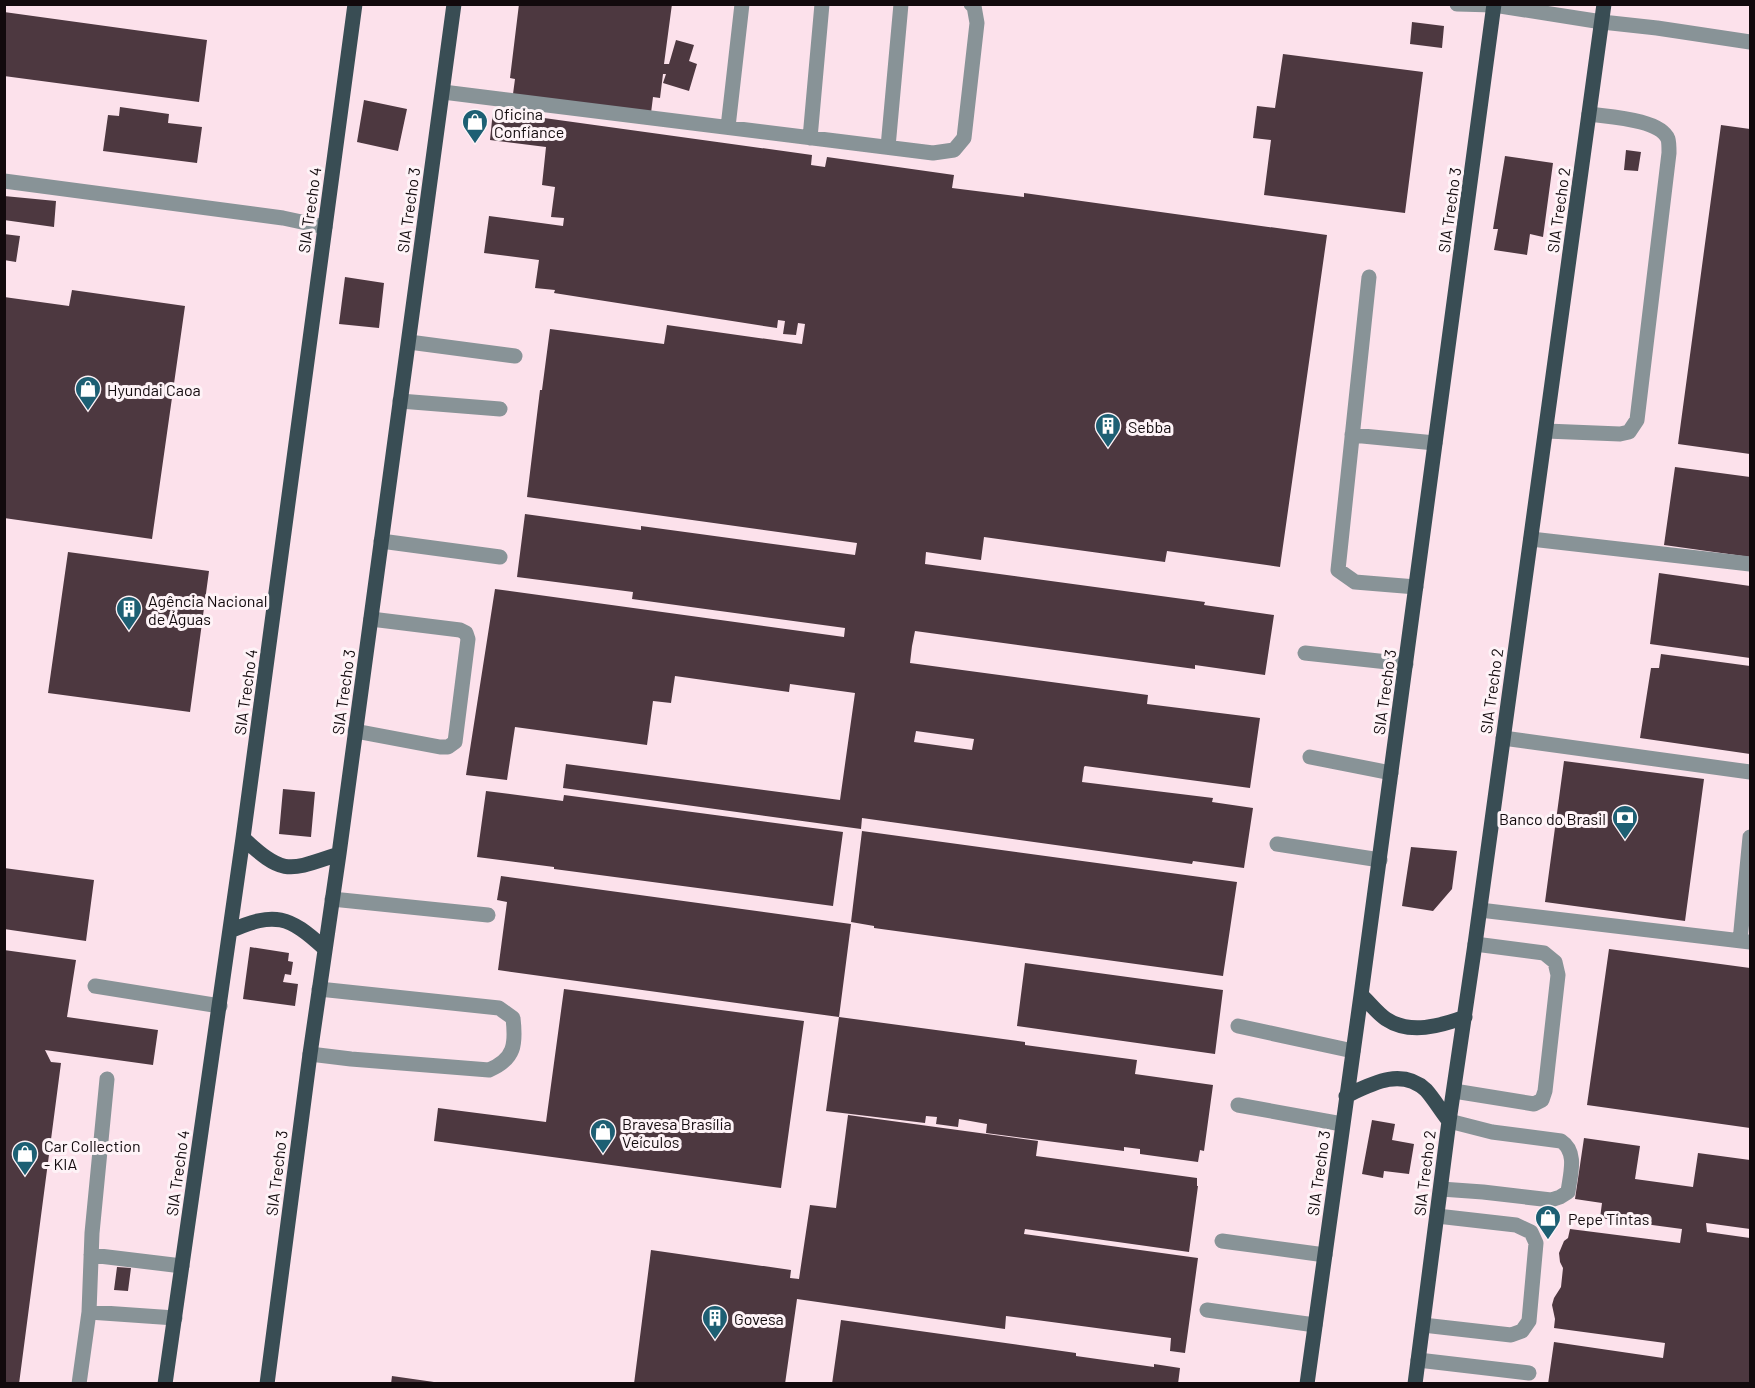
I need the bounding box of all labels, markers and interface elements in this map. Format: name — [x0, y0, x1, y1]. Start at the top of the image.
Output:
place label: Oficina Confiance — [494, 104, 564, 141]
shop icon: Oficina Confiance — [460, 107, 490, 145]
street label: SIA Trecho 4 — [294, 166, 324, 254]
street label: SIA Trecho 3 — [393, 166, 423, 254]
street label: SIA Trecho 3 — [1434, 166, 1464, 254]
street label: SIA Trecho 2 — [1543, 166, 1573, 254]
shop icon: Hyundai Caoa — [73, 374, 103, 412]
place label: Hyundai Caoa — [107, 380, 201, 399]
building icon: Sebba — [1093, 411, 1123, 449]
place label: Sebba — [1128, 417, 1172, 436]
place label: Agência Nacional de Águas — [148, 591, 267, 628]
building icon: Agência Nacional de Águas — [114, 594, 144, 632]
street label: SIA Trecho 2 — [1476, 647, 1506, 735]
street label: SIA Trecho 4 — [230, 648, 260, 736]
street label: SIA Trecho 3 — [328, 648, 358, 736]
street label: SIA Trecho 3 — [1369, 648, 1399, 736]
bank icon: Banco do Brasil — [1610, 803, 1640, 841]
place label: Banco do Brasil — [1499, 809, 1606, 828]
place label: Bravesa Brasília Veículos — [622, 1114, 732, 1151]
shop icon: Bravesa Brasília Veículos — [588, 1117, 618, 1155]
street label: SIA Trecho 4 — [162, 1129, 192, 1217]
street label: SIA Trecho 3 — [261, 1129, 291, 1217]
street label: SIA Trecho 3 — [1303, 1129, 1333, 1217]
street label: SIA Trecho 2 — [1409, 1129, 1439, 1217]
place label: Car Collection - KIA — [44, 1136, 141, 1173]
shop icon: Car Collection - KIA — [10, 1139, 40, 1177]
shop icon: Pepe Tintas — [1533, 1203, 1563, 1241]
place label: Pepe Tintas — [1568, 1209, 1649, 1228]
building icon: Govesa — [700, 1303, 730, 1341]
place label: Govesa — [734, 1309, 784, 1328]

